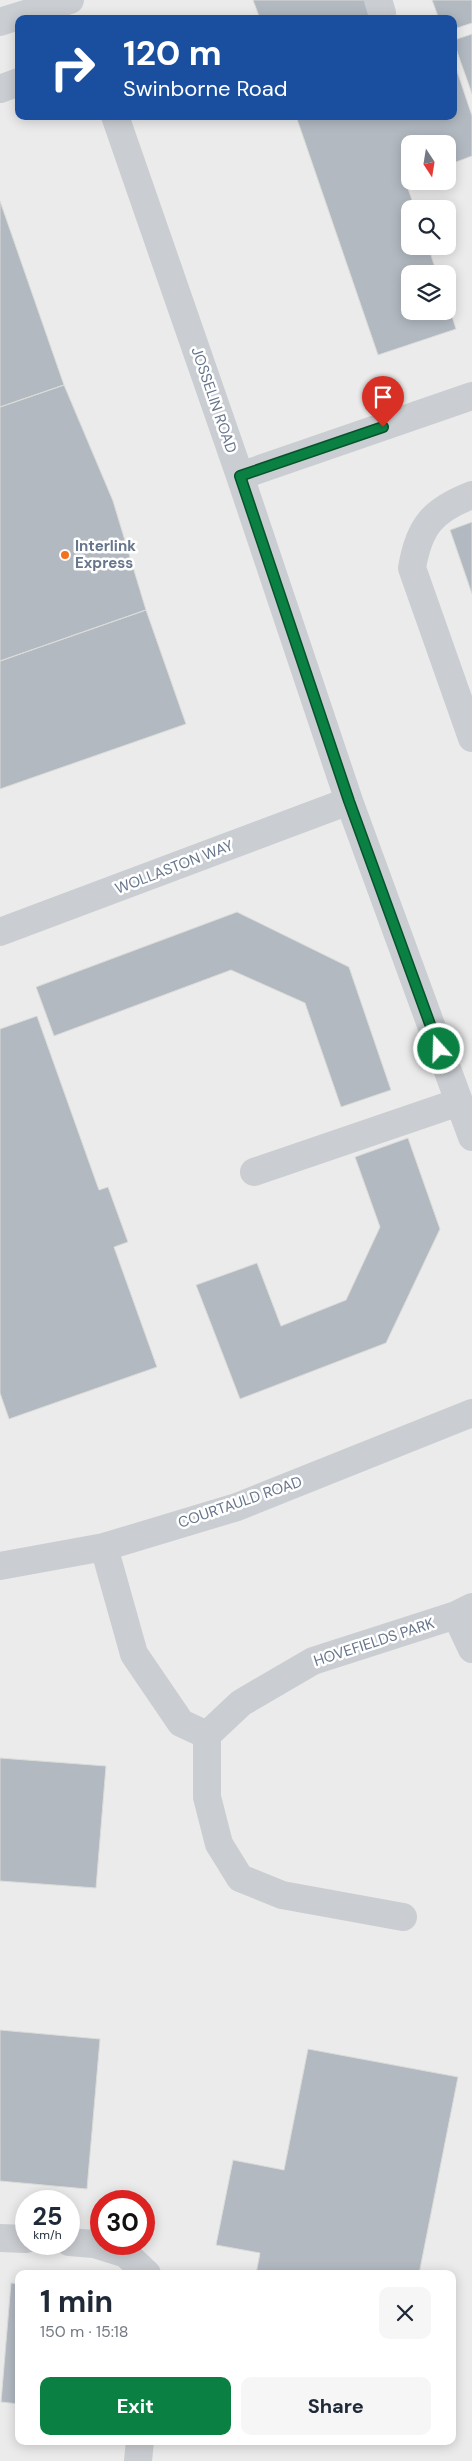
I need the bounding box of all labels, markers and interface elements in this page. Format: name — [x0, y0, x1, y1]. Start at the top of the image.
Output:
text: 120 m — [123, 30, 222, 76]
icon: right — [40, 35, 105, 100]
text: Swinborne Road — [123, 74, 288, 103]
north arrow — [401, 135, 456, 190]
map controls — [401, 135, 456, 320]
button: search — [401, 200, 456, 255]
button: layers — [401, 265, 456, 320]
street label: JOSSELIN ROAD — [187, 344, 241, 456]
pin — [362, 376, 404, 427]
icon: arrive — [369, 383, 397, 411]
place label: Interlink Express — [75, 536, 136, 573]
marker: Interlink Express — [59, 549, 71, 561]
street label: WOLLASTON WAY — [112, 835, 236, 899]
position arrow — [412, 1022, 464, 1074]
street label: COURTAULD ROAD — [175, 1471, 305, 1533]
street label: HOVEFIELDS PARK — [311, 1613, 437, 1671]
speed limit sign: 30 — [90, 2190, 155, 2255]
text: 25 — [33, 2200, 62, 2233]
text: km/h — [33, 2227, 62, 2243]
text: 1 min — [40, 2282, 113, 2321]
button: close — [379, 2287, 431, 2339]
text: 150 m · 15:18 — [40, 2321, 129, 2342]
button: Exit — [40, 2377, 231, 2435]
button: Share — [241, 2377, 431, 2435]

